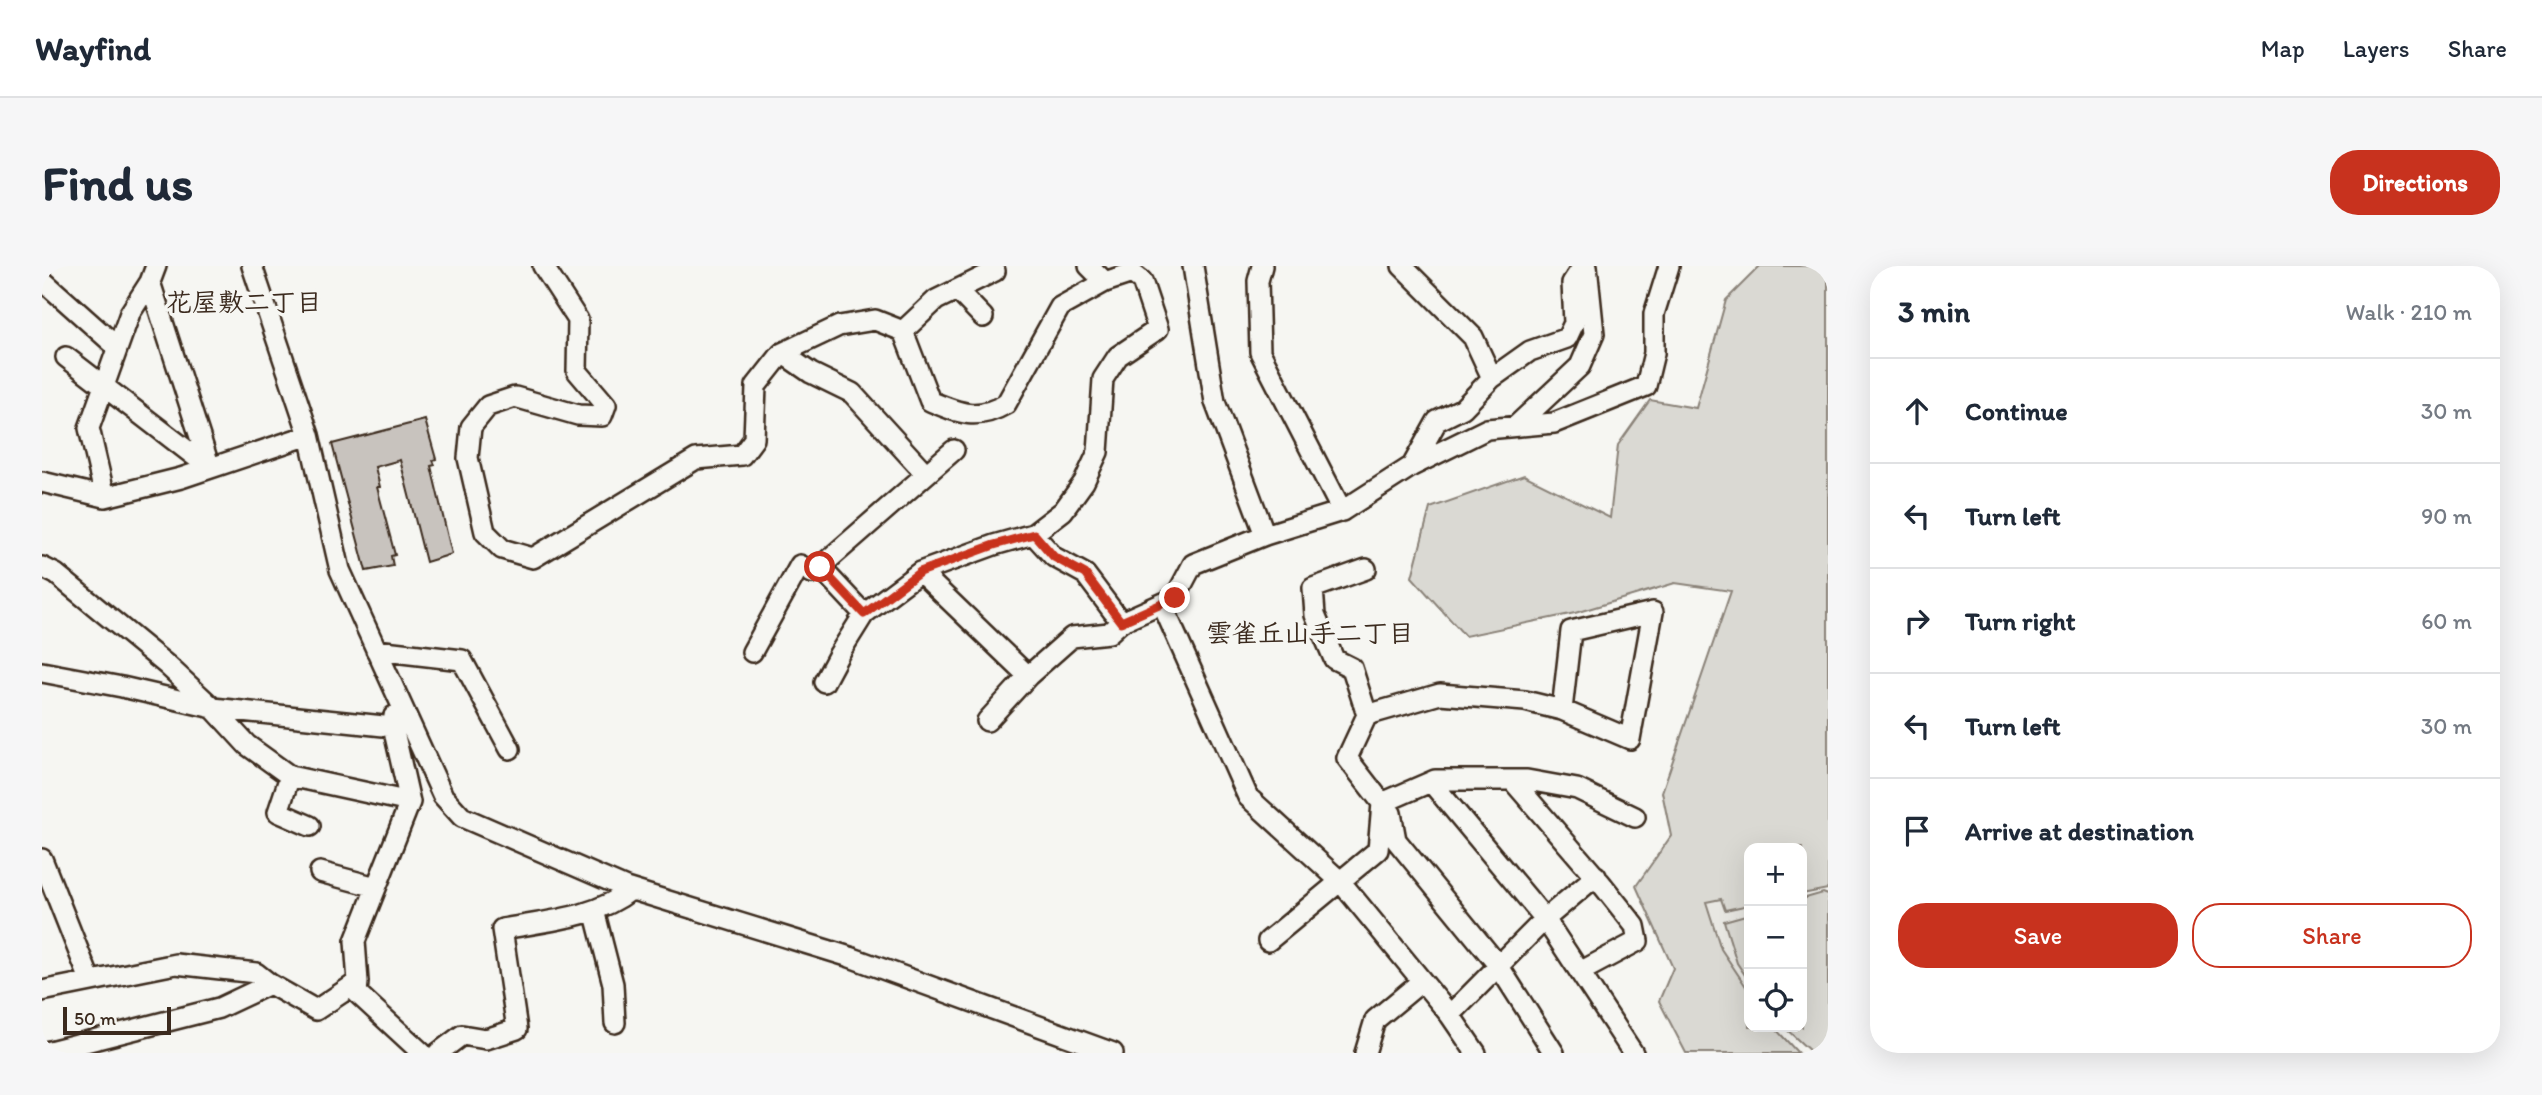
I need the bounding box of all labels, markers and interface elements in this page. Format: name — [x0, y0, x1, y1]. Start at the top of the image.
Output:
text: Wayfind — [35, 29, 151, 68]
text: Map — [2261, 34, 2305, 63]
text: Layers — [2343, 34, 2410, 63]
text: Share — [2448, 34, 2507, 63]
button: Directions — [2330, 150, 2500, 215]
text: Find us — [42, 153, 193, 212]
district label: 花屋敷二丁目 — [166, 286, 322, 318]
text: 3 min — [1898, 293, 1970, 330]
text: Walk · 210 m — [2346, 298, 2472, 326]
icon: ahead — [1898, 392, 1936, 430]
text: Continue — [1965, 395, 2068, 427]
text: 30 m — [2421, 397, 2472, 425]
icon: left — [1898, 497, 1936, 535]
text: Turn left — [1965, 500, 2061, 532]
text: 90 m — [2421, 502, 2472, 530]
route start — [804, 551, 835, 582]
route end — [1159, 582, 1190, 613]
icon: right — [1898, 602, 1936, 640]
text: Turn right — [1965, 605, 2076, 637]
text: 60 m — [2421, 607, 2472, 635]
district label: 雲雀丘山手二丁目 — [1206, 617, 1414, 649]
icon: left — [1898, 707, 1936, 745]
text: Turn left — [1965, 710, 2061, 742]
text: 30 m — [2421, 712, 2472, 740]
icon: arrive — [1898, 812, 1936, 850]
text: Arrive at destination — [1965, 815, 2194, 847]
map controls — [1744, 843, 1807, 1032]
button: + — [1744, 843, 1807, 906]
button: Save — [1898, 903, 2178, 968]
button: Share — [2192, 903, 2472, 968]
button: − — [1744, 906, 1807, 969]
button: locate — [1744, 969, 1807, 1032]
scale bar — [63, 1004, 172, 1036]
text: 50 m — [74, 1007, 116, 1030]

